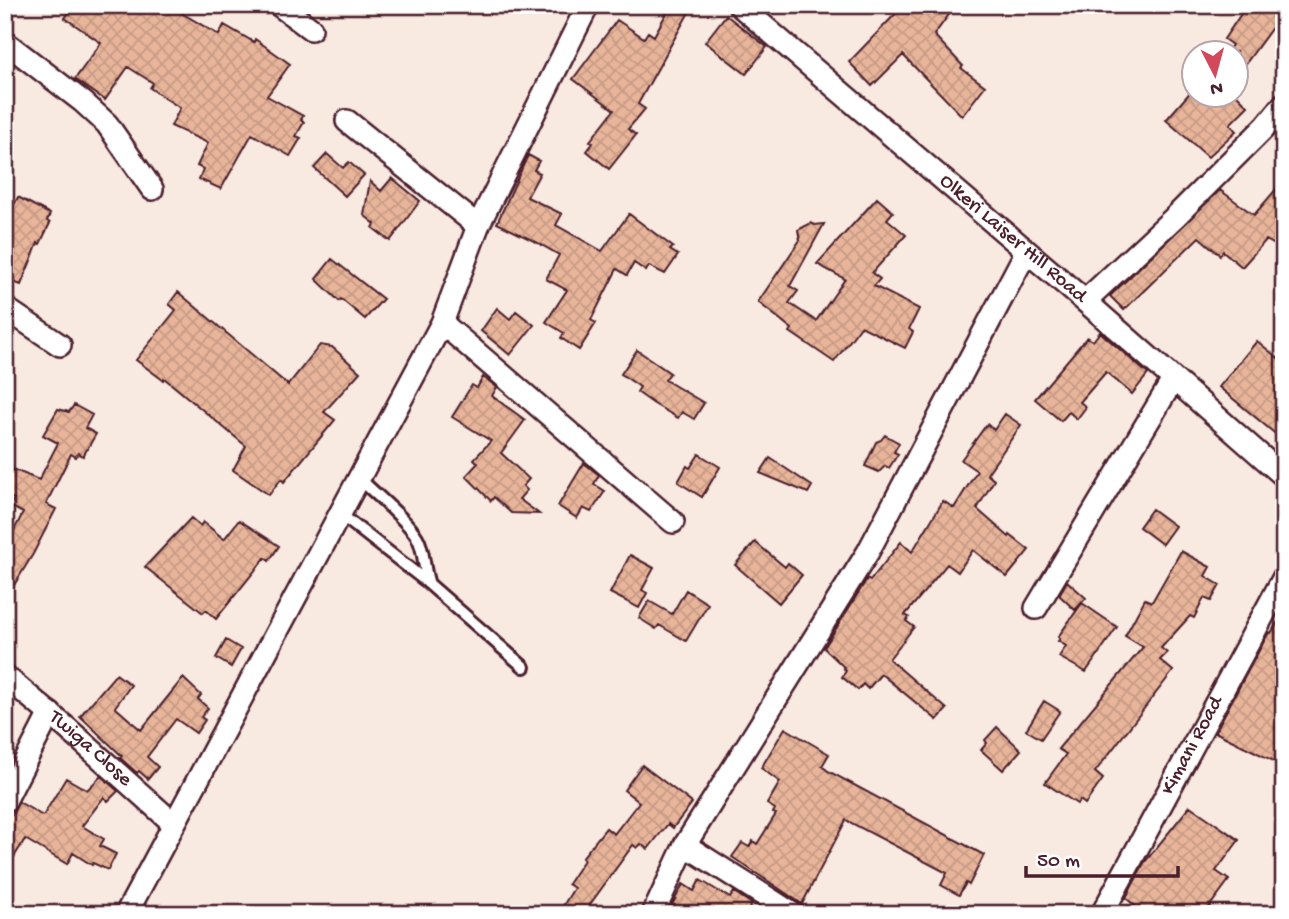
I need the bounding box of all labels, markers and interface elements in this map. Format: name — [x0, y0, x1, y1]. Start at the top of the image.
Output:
north arrow — [1180, 38, 1250, 108]
text: N — [1209, 75, 1224, 100]
street label: Olkeri Laiser Hill Road — [934, 169, 1093, 310]
street label: Kimani Road — [1156, 691, 1230, 799]
street label: Twiga Close — [42, 705, 138, 793]
scale bar — [1026, 835, 1179, 879]
text: 50 m — [1037, 850, 1080, 875]

